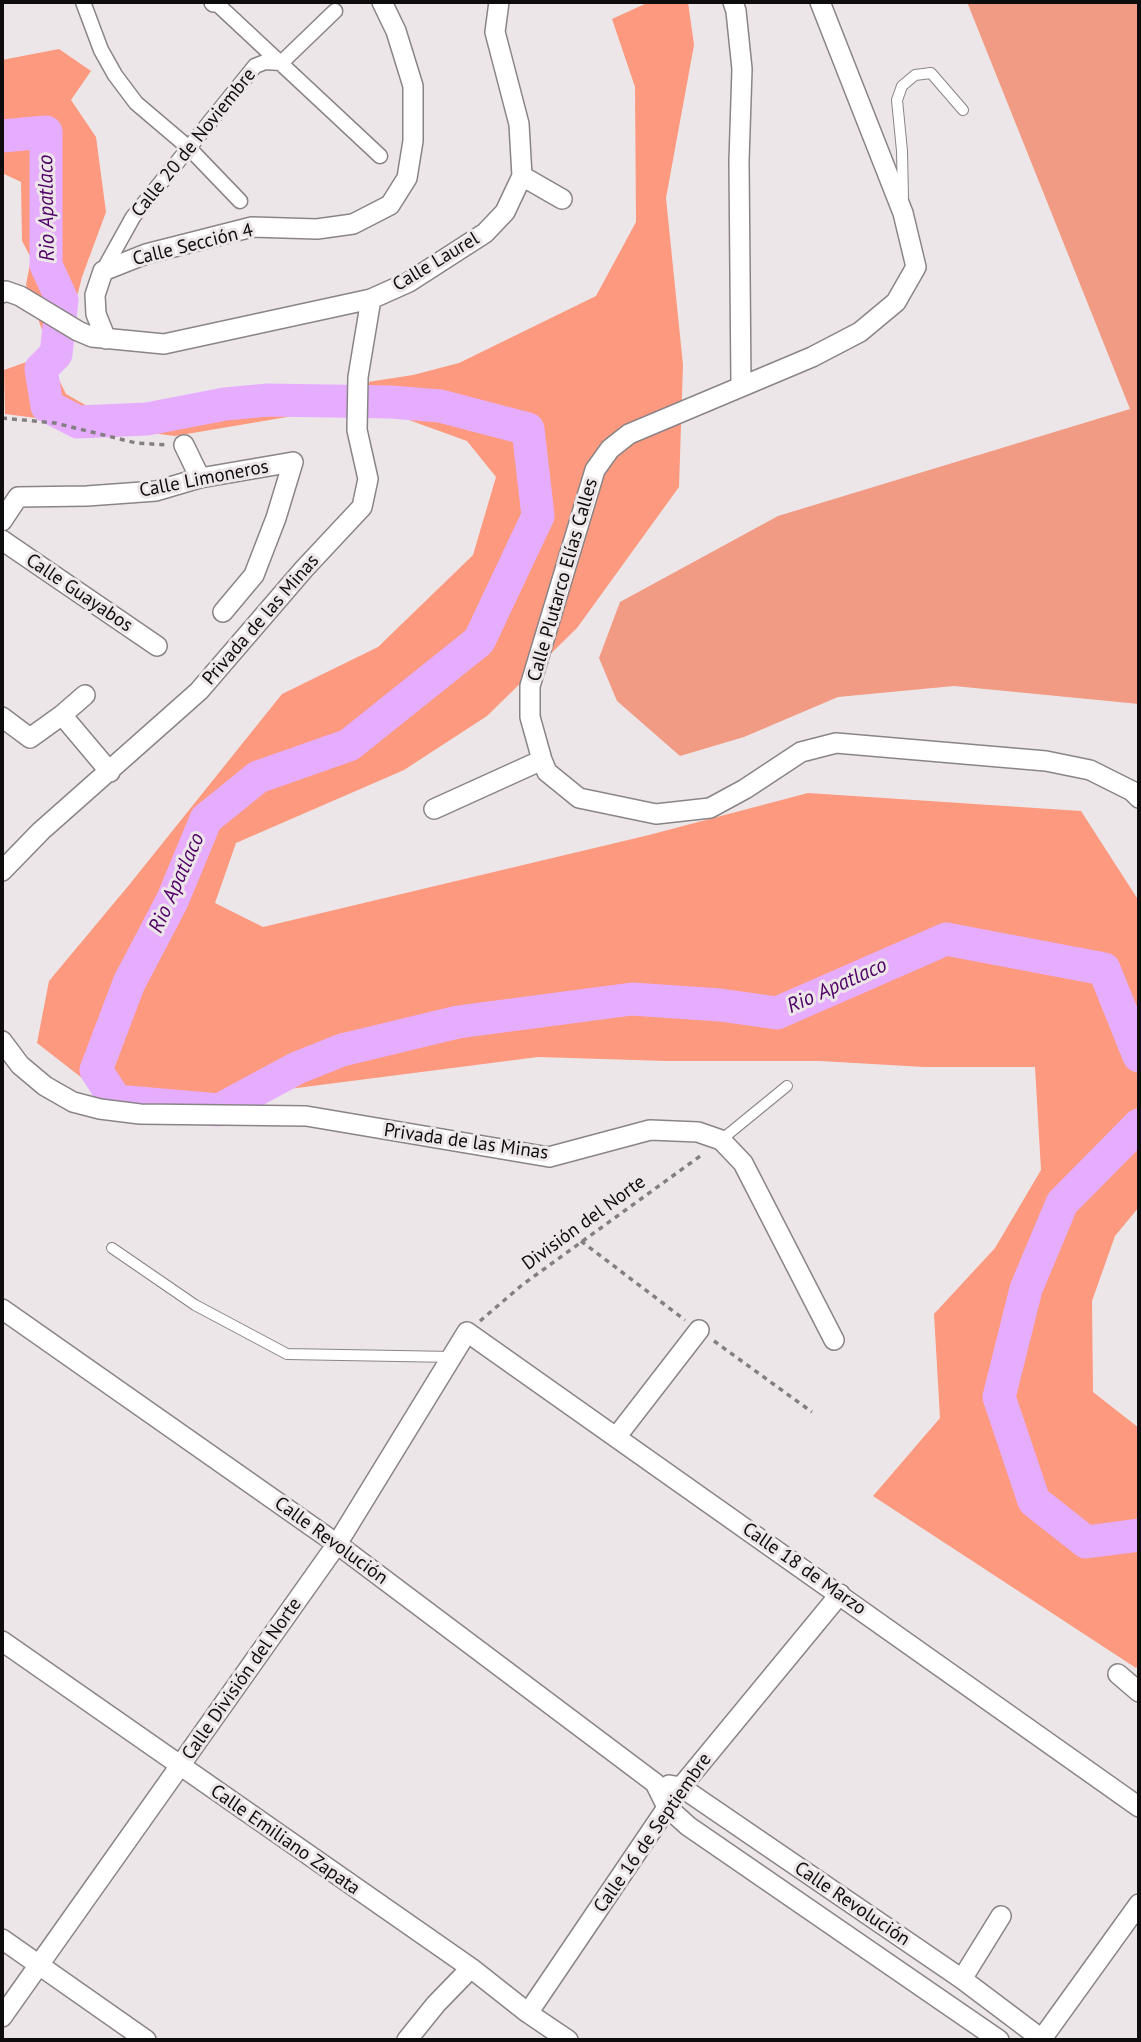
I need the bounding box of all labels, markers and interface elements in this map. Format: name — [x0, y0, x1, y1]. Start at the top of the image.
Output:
street label: Calle 20 de Noviembre — [127, 64, 261, 222]
water label: Rio Apatlaco — [33, 154, 61, 262]
street label: Calle Sección 4 — [131, 219, 255, 271]
street label: Calle Laurel — [389, 227, 483, 297]
street label: Calle Limoneros — [138, 455, 270, 503]
street label: Calle Plutarco Elías Calles — [523, 476, 603, 684]
street label: Calle Guayabos — [21, 549, 137, 637]
street label: Privada de las Minas — [198, 550, 324, 690]
water label: Rio Apatlaco — [144, 829, 210, 937]
water label: Rio Apatlaco — [783, 953, 891, 1019]
street label: Privada de las Minas — [382, 1119, 550, 1165]
street label: División del Norte — [518, 1171, 650, 1275]
street label: Calle Revolución — [270, 1492, 392, 1590]
street label: Calle 18 de Marzo — [738, 1518, 870, 1620]
street label: Calle División del Norte — [177, 1594, 307, 1764]
street label: Calle 16 de Septiembre — [589, 1749, 717, 1917]
street label: Calle Emiliano Zapata — [206, 1780, 364, 1900]
street label: Calle Revolución — [790, 1857, 914, 1951]

